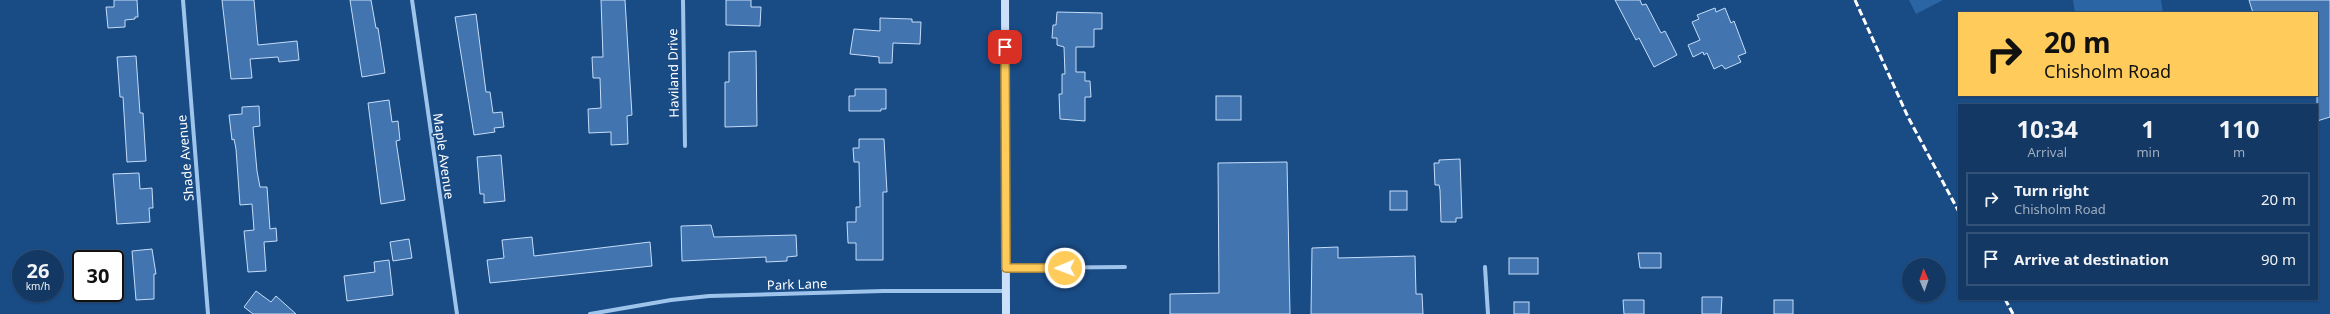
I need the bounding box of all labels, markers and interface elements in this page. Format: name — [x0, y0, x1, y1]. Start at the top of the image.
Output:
text: 20 m — [2044, 23, 2111, 61]
street label: Haviland Drive — [663, 28, 683, 118]
icon: right — [1978, 28, 2030, 80]
pin — [988, 30, 1022, 64]
icon: arrive — [994, 36, 1016, 58]
text: Chisholm Road — [2044, 59, 2171, 83]
street label: Maple Avenue — [429, 112, 459, 200]
text: 10:34 — [2016, 112, 2078, 145]
text: 1 — [2141, 112, 2155, 145]
text: 110 — [2218, 112, 2260, 145]
street label: Shade Avenue — [172, 114, 198, 202]
text: Arrival — [2027, 143, 2067, 161]
text: min — [2136, 143, 2160, 161]
text: m — [2233, 143, 2245, 161]
text: Turn right — [2014, 180, 2089, 200]
icon: right — [1980, 188, 2002, 210]
text: 20 m — [2261, 189, 2296, 209]
text: Chisholm Road — [2014, 200, 2106, 218]
position arrow — [1044, 247, 1086, 289]
icon: arrive — [1980, 248, 2002, 270]
text: Arrive at destination — [2014, 249, 2169, 269]
text: 90 m — [2261, 249, 2296, 269]
speed limit sign: 30 — [72, 250, 124, 302]
text: 26 — [27, 257, 49, 284]
north arrow — [1902, 258, 1946, 302]
map controls — [1902, 258, 1946, 302]
street label: Park Lane — [767, 274, 827, 294]
text: km/h — [26, 279, 50, 293]

